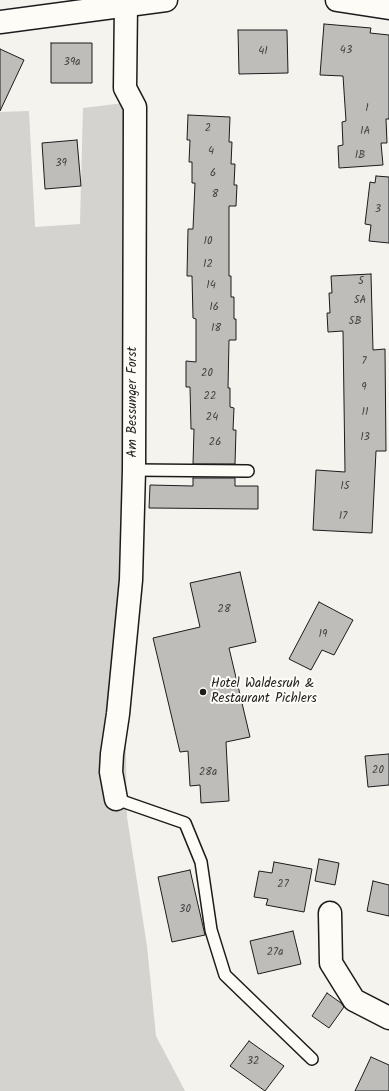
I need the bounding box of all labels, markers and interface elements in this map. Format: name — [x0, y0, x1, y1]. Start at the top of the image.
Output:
house number: 43 — [340, 44, 352, 58]
house number: 41 — [258, 45, 268, 59]
house number: 39a — [64, 56, 80, 70]
house number: 1 — [365, 102, 369, 116]
house number: 2 — [205, 122, 211, 136]
house number: 1A — [360, 125, 370, 139]
house number: 4 — [208, 145, 214, 159]
house number: 1B — [355, 149, 365, 163]
house number: 39 — [55, 157, 67, 171]
house number: 6 — [210, 167, 216, 181]
house number: 8 — [212, 188, 218, 202]
house number: 3 — [375, 203, 381, 217]
house number: 10 — [204, 235, 212, 249]
house number: 12 — [203, 258, 213, 272]
house number: 5 — [358, 275, 364, 289]
house number: 14 — [206, 279, 216, 293]
house number: 5A — [354, 294, 366, 308]
house number: 16 — [209, 301, 219, 315]
house number: 5B — [349, 315, 361, 329]
house number: 18 — [211, 322, 221, 336]
street label: Am Bessunger Forst — [126, 347, 142, 457]
house number: 7 — [361, 355, 367, 369]
house number: 20 — [201, 367, 213, 381]
house number: 9 — [361, 381, 367, 395]
house number: 22 — [204, 390, 216, 404]
house number: 11 — [362, 406, 368, 420]
house number: 24 — [206, 411, 218, 425]
house number: 13 — [360, 431, 370, 445]
house number: 26 — [209, 436, 221, 450]
house number: 15 — [340, 480, 350, 494]
house number: 17 — [339, 510, 347, 524]
house number: 28 — [217, 603, 231, 617]
house number: 19 — [319, 628, 327, 642]
place label: Hotel Waldesruh & Restaurant Pichlers — [211, 677, 317, 708]
marker: Hotel Waldesruh & Restaurant Pichlers — [198, 687, 208, 697]
house number: 20 — [372, 764, 384, 778]
house number: 28a — [199, 766, 217, 780]
house number: 27 — [277, 878, 289, 892]
house number: 30 — [179, 903, 191, 917]
house number: 27a — [267, 946, 283, 960]
house number: 32 — [247, 1055, 259, 1069]

